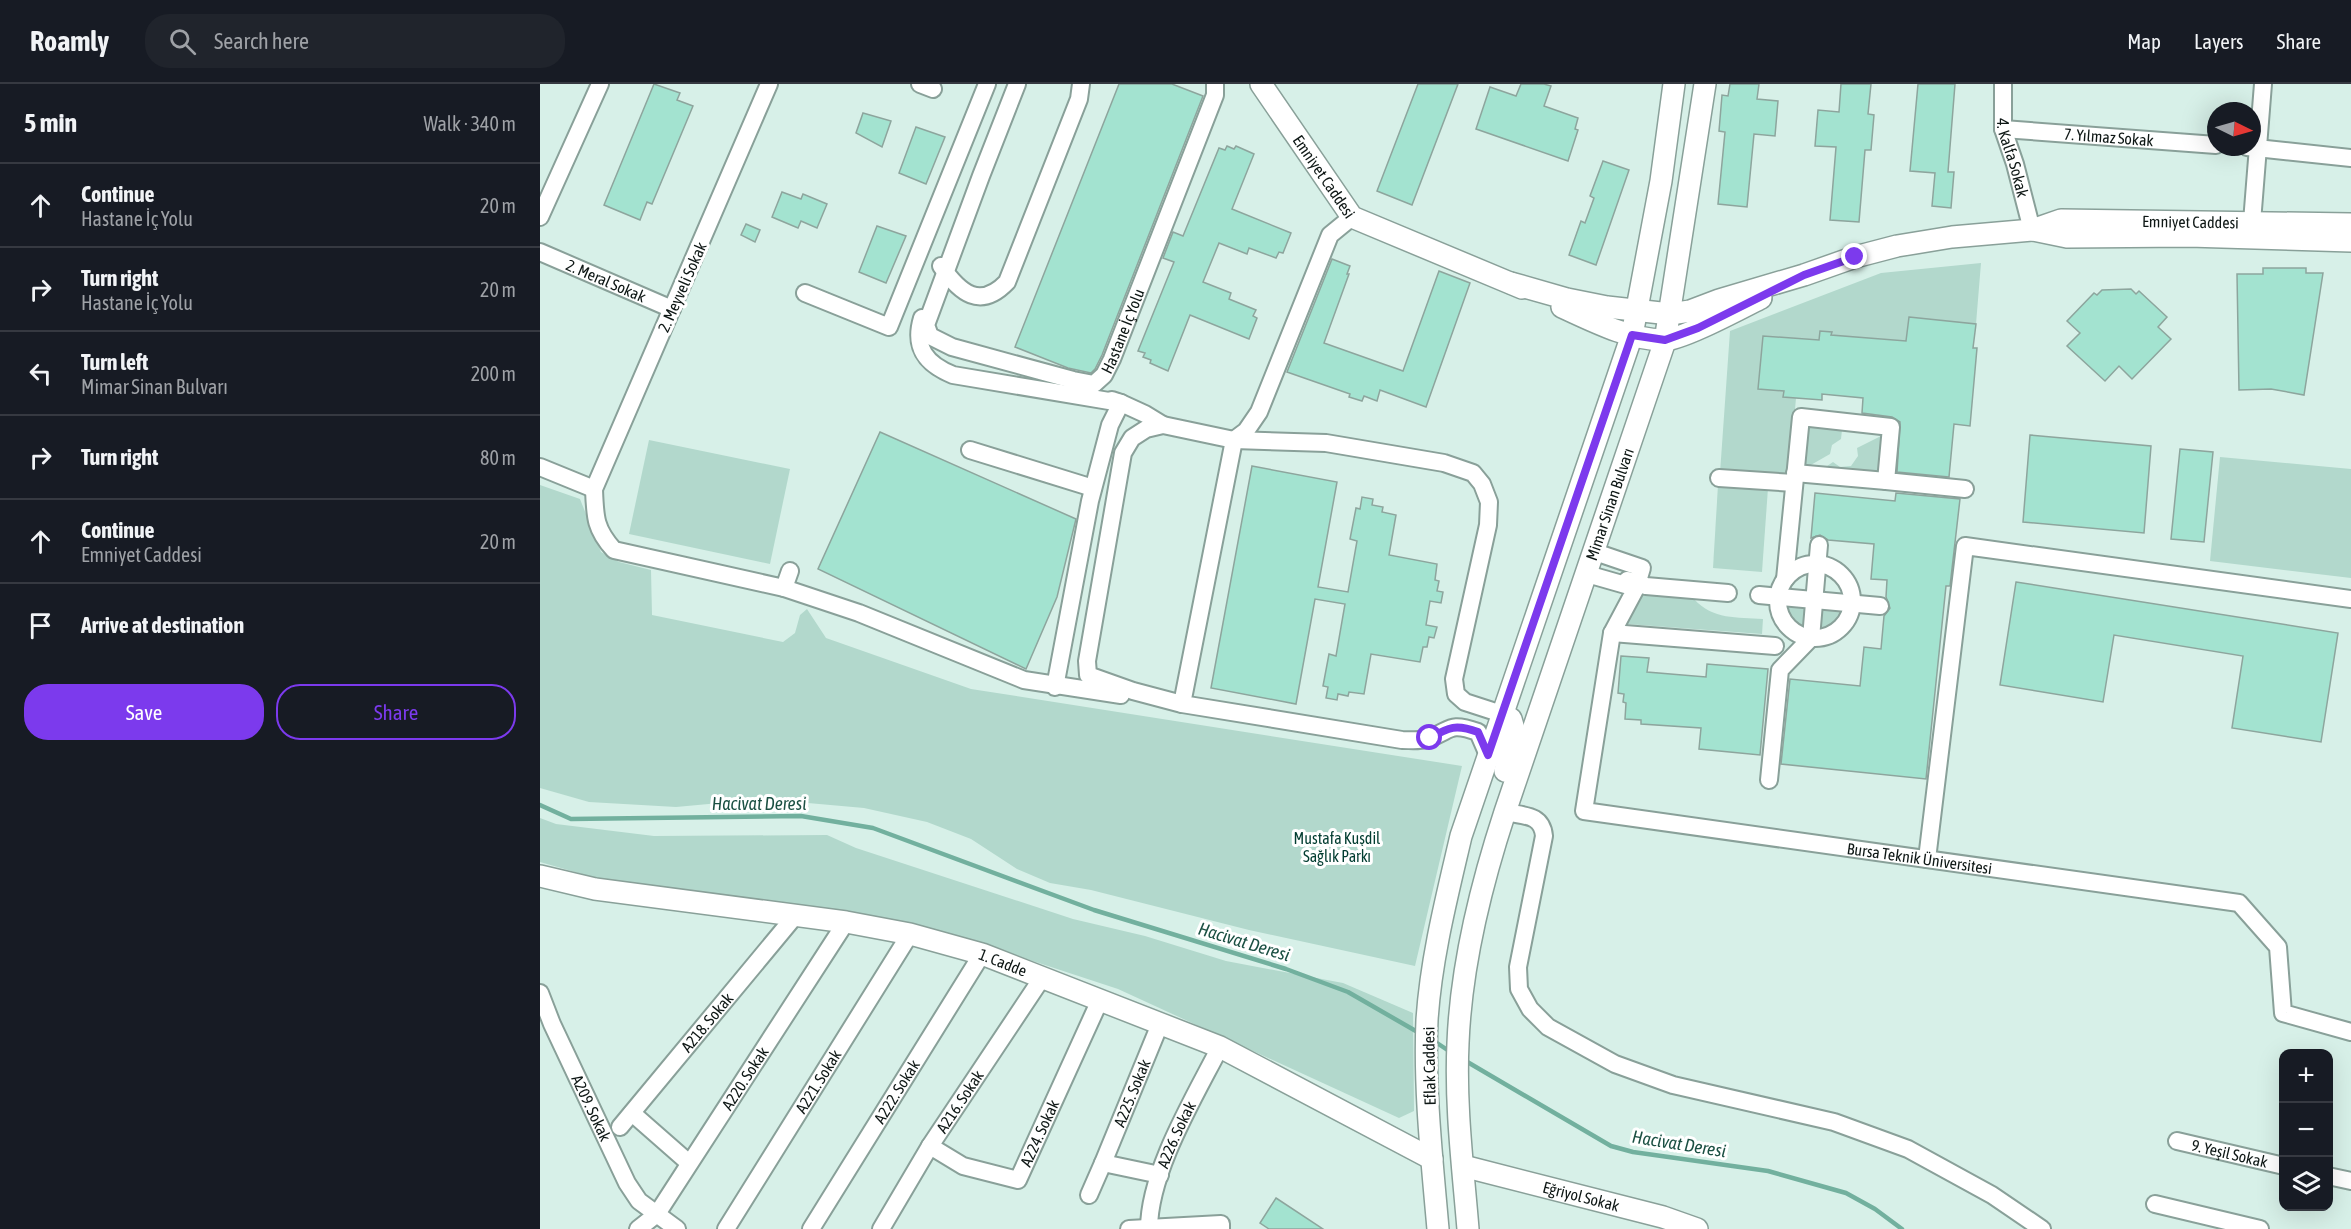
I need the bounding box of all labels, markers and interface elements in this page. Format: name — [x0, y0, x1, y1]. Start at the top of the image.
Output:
search box — [145, 14, 565, 68]
text: Roamly — [30, 25, 109, 57]
icon: search — [166, 25, 199, 58]
text: Search here — [214, 28, 309, 54]
text: Map — [2127, 29, 2161, 53]
text: Layers — [2194, 29, 2244, 53]
text: Share — [2277, 29, 2321, 53]
north arrow — [2207, 102, 2261, 156]
text: 5 min — [24, 108, 77, 138]
text: Walk · 340 m — [424, 112, 516, 135]
street label: 4. Kalfa Sokak — [1994, 118, 2032, 199]
street label: 7. Yılmaz Sokak — [2063, 125, 2154, 149]
street label: Emniyet Caddesi — [1289, 131, 1359, 221]
text: Continue — [81, 181, 155, 207]
icon: ahead — [24, 189, 57, 222]
text: 20 m — [480, 194, 516, 217]
text: Hastane İç Yolu — [81, 207, 193, 230]
street label: Emniyet Caddesi — [2142, 212, 2239, 232]
street label: 2. Meyveli Sokak — [654, 239, 711, 335]
route end — [1841, 243, 1867, 269]
street label: 2. Meral Sokak — [564, 255, 649, 306]
text: Turn right — [81, 265, 158, 291]
icon: right — [24, 273, 57, 306]
text: 20 m — [480, 278, 516, 301]
street label: Hastane İç Yolu — [1097, 286, 1148, 376]
text: Hastane İç Yolu — [81, 291, 193, 314]
text: Turn left — [81, 349, 148, 375]
icon: left — [24, 357, 57, 390]
text: 200 m — [471, 362, 516, 385]
text: Mimar Sinan Bulvarı — [81, 375, 228, 398]
icon: right — [24, 441, 57, 474]
text: Turn right — [81, 444, 158, 470]
text: 80 m — [480, 446, 516, 469]
street label: Mimar Sinan Bulvarı — [1582, 446, 1637, 563]
text: Continue — [81, 517, 155, 543]
icon: ahead — [24, 525, 57, 558]
text: 20 m — [480, 530, 516, 553]
text: Emniyet Caddesi — [81, 543, 202, 566]
icon: arrive — [24, 609, 57, 642]
text: Arrive at destination — [81, 612, 244, 638]
button: Save — [24, 684, 264, 740]
button: Share — [276, 684, 516, 740]
route start — [1416, 724, 1442, 750]
water label: Hacivat Deresi — [712, 793, 806, 814]
park label: Mustafa Kuşdil Sağlık Parkı — [1294, 829, 1381, 866]
street label: Bursa Teknik Üniversitesi — [1846, 839, 1993, 877]
water label: Hacivat Deresi — [1196, 918, 1292, 965]
street label: 1. Cadde — [977, 945, 1029, 980]
street label: A218. Sokak — [677, 989, 737, 1056]
street label: Eflak Caddesi — [1419, 1027, 1439, 1105]
street label: A220. Sokak — [718, 1043, 772, 1113]
street label: A221. Sokak — [792, 1046, 845, 1116]
map controls — [2279, 1049, 2333, 1211]
button: + — [2279, 1049, 2333, 1103]
street label: A222. Sokak — [870, 1056, 923, 1126]
street label: A225. Sokak — [1110, 1057, 1154, 1129]
street label: A216. Sokak — [932, 1067, 987, 1136]
street label: A209. Sokak — [568, 1072, 615, 1144]
street label: A224. Sokak — [1016, 1097, 1062, 1169]
street label: A226. Sokak — [1153, 1098, 1199, 1170]
button: − — [2279, 1103, 2333, 1157]
water label: Hacivat Deresi — [1631, 1126, 1727, 1161]
street label: 9. Yeşil Sokak — [2190, 1136, 2269, 1171]
button: layers — [2279, 1157, 2333, 1211]
street label: Eğriyol Sokak — [1541, 1178, 1621, 1215]

